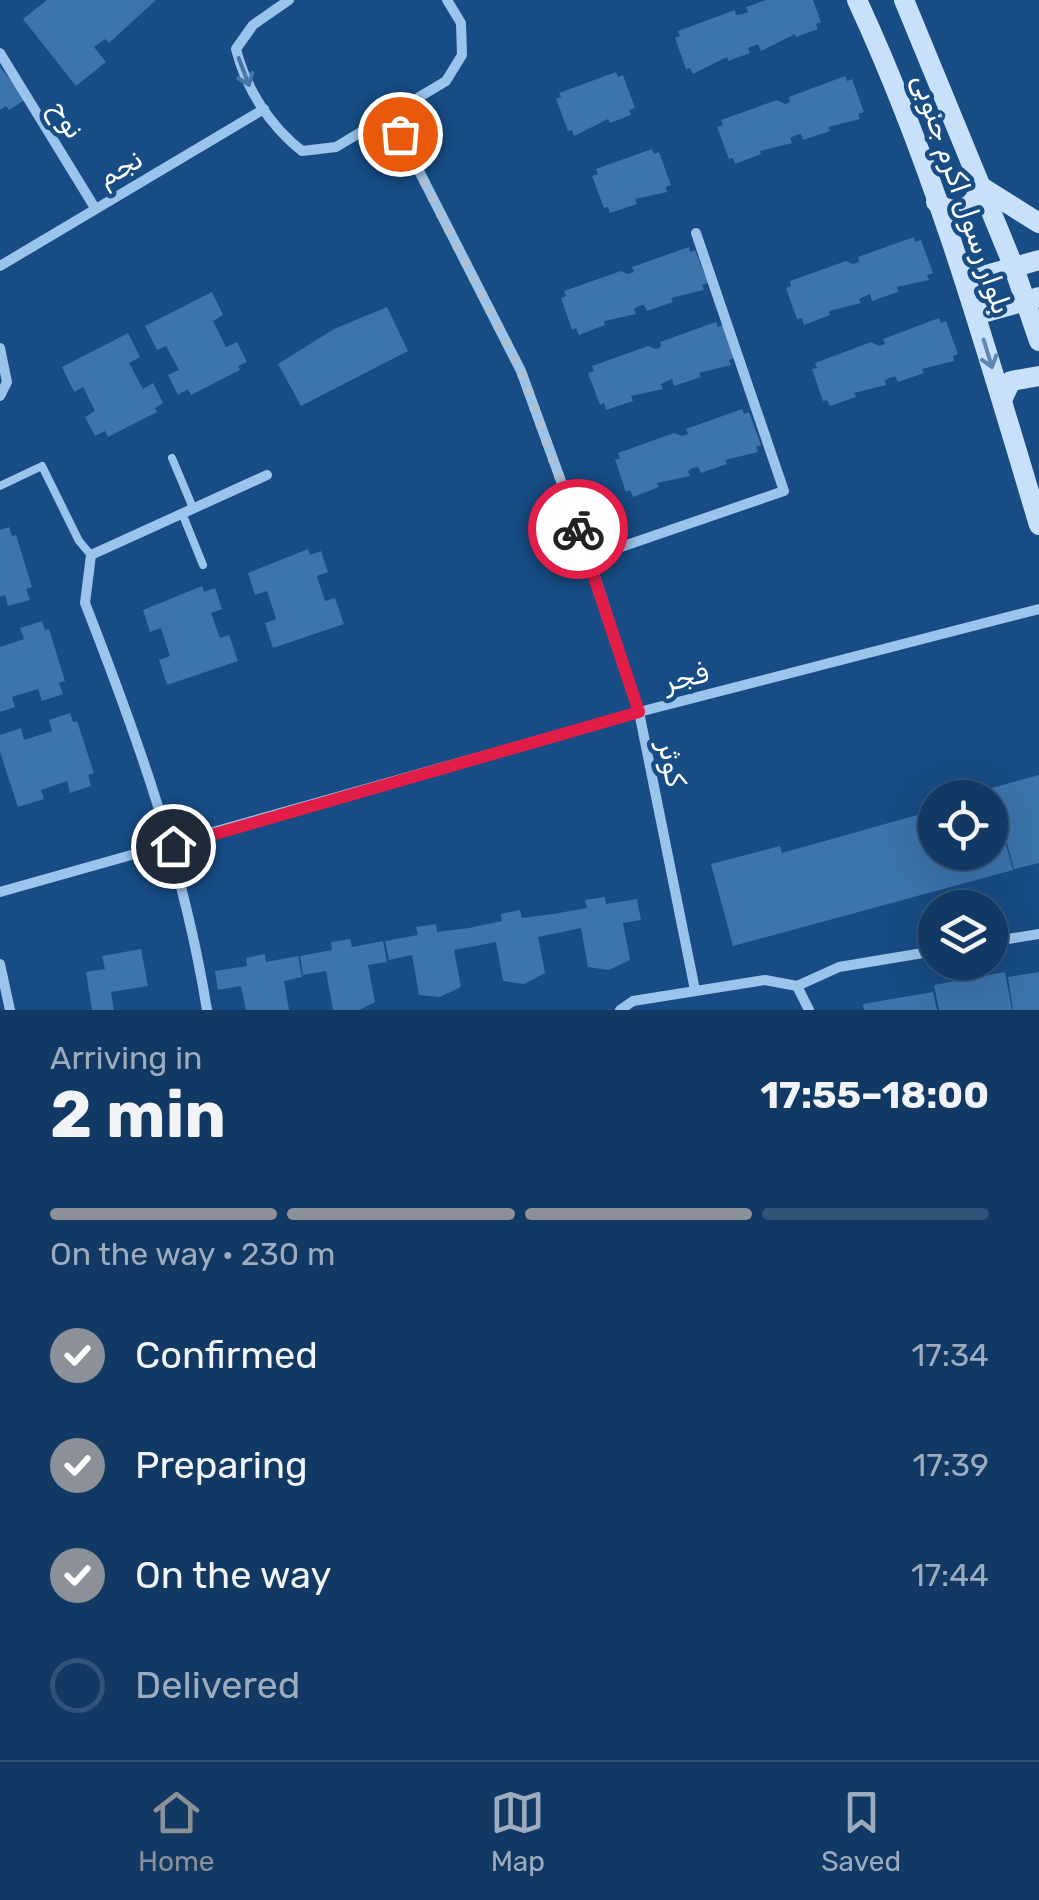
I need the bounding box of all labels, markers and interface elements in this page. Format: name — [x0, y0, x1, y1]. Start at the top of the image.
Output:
one-way arrow — [237, 56, 255, 87]
street label: بلوار رسول اکرم جنوبی — [904, 70, 1019, 319]
pin — [358, 92, 443, 177]
street label: نوح — [40, 93, 91, 146]
icon: bag — [373, 107, 428, 162]
street label: نجم — [92, 142, 149, 196]
one-way arrow — [980, 338, 998, 369]
courier — [528, 479, 628, 579]
icon: bike — [551, 502, 606, 557]
street label: فجر — [658, 656, 712, 699]
street label: کوثر — [651, 737, 693, 790]
map controls — [918, 780, 1008, 980]
button: locate — [918, 780, 1008, 870]
pin — [131, 804, 216, 889]
icon: home — [146, 819, 201, 874]
button: layers — [918, 890, 1008, 980]
text: Arriving in — [50, 1039, 202, 1077]
text: 17:55–18:00 — [760, 1072, 989, 1118]
text: 2 min — [50, 1076, 226, 1153]
text: On the way · 230 m — [50, 1235, 335, 1273]
icon: check — [50, 1328, 105, 1383]
text: Confirmed — [135, 1332, 318, 1378]
text: 17:34 — [912, 1336, 989, 1374]
icon: check — [50, 1438, 105, 1493]
text: Preparing — [135, 1442, 308, 1488]
text: 17:39 — [912, 1446, 989, 1484]
icon: check — [50, 1548, 105, 1603]
text: On the way — [135, 1552, 331, 1598]
text: 17:44 — [911, 1556, 989, 1594]
text: Delivered — [135, 1662, 300, 1708]
tab: Home — [138, 1785, 215, 1878]
tab: Map — [490, 1785, 545, 1878]
tab: Saved — [821, 1785, 901, 1878]

